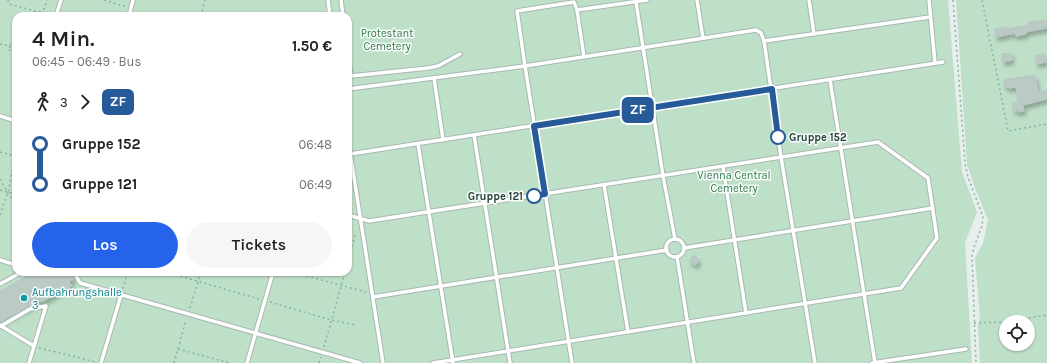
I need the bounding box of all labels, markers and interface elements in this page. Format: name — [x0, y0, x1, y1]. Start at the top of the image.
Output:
text: 4 Min. — [32, 26, 95, 52]
park label: Protestant Cemetery — [361, 27, 413, 53]
text: 1.50 € — [292, 37, 332, 55]
text: 06:45 – 06:49 · Bus — [32, 54, 141, 69]
icon: walk — [32, 91, 54, 113]
icon: forward — [74, 91, 96, 113]
text: ZF — [110, 93, 126, 110]
text: 3 — [60, 95, 68, 110]
line badge: ZF — [620, 97, 656, 123]
text: ZF — [630, 101, 646, 118]
marker: Gruppe 152 — [770, 129, 786, 145]
place label: Gruppe 152 — [789, 131, 847, 144]
text: Gruppe 152 — [62, 135, 141, 153]
text: 06:48 — [299, 137, 332, 152]
park label: Vienna Central Cemetery — [697, 169, 771, 195]
text: Gruppe 121 — [62, 175, 137, 193]
text: 06:49 — [299, 177, 332, 192]
marker: Gruppe 121 — [526, 188, 542, 204]
place label: Gruppe 121 — [468, 190, 523, 203]
button: Los — [32, 222, 178, 268]
button: Tickets — [186, 222, 332, 268]
place label: Aufbahrungshalle 3 — [32, 286, 122, 312]
marker: Aufbahrungshalle 3 — [19, 293, 29, 303]
map controls — [999, 315, 1035, 351]
button: locate — [999, 315, 1035, 351]

